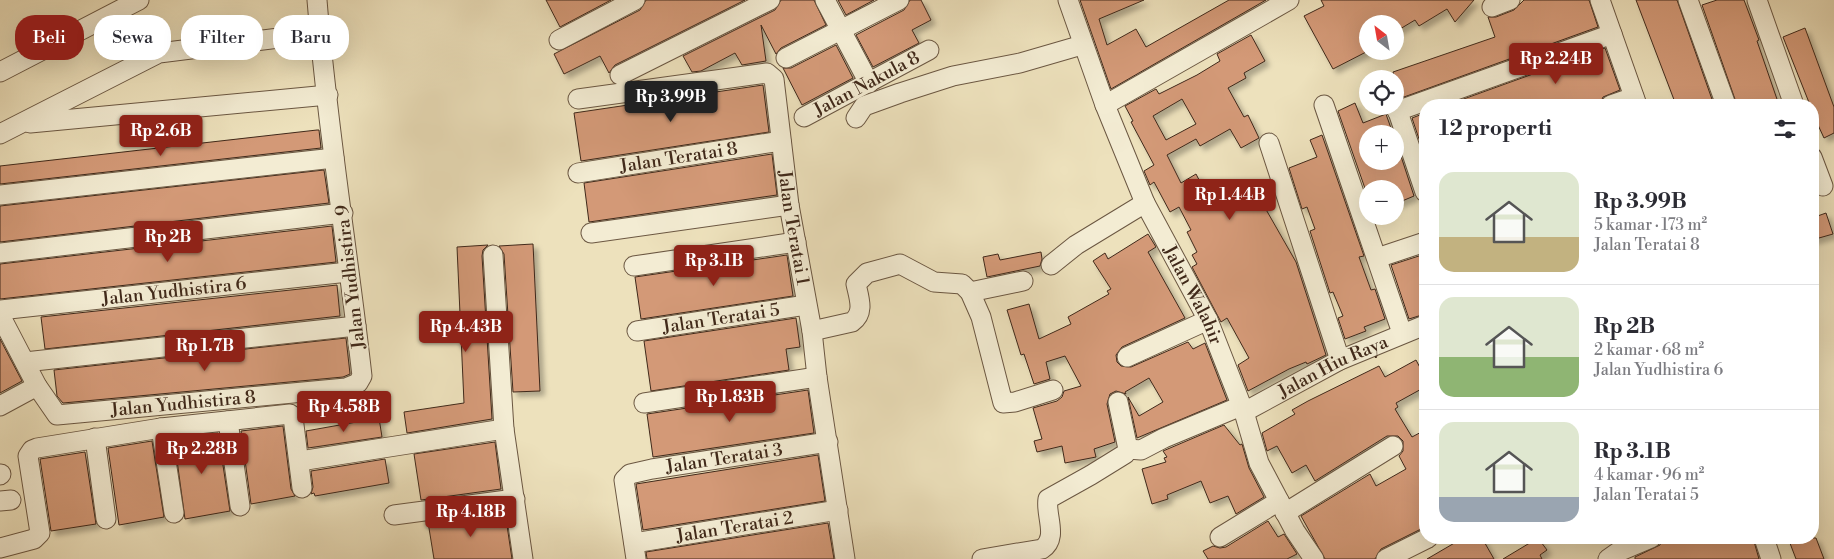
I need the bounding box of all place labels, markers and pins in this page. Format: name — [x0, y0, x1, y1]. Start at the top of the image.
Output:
pin: Rp 2.24B — [1504, 42, 1608, 85]
pin: Rp 3.99B — [619, 80, 723, 123]
pin: Rp 2.6B — [115, 114, 207, 157]
pin: Rp 1.44B — [1178, 178, 1282, 221]
pin: Rp 2B — [133, 220, 203, 263]
pin: Rp 3.1B — [668, 244, 760, 287]
pin: Rp 4.43B — [414, 310, 518, 353]
pin: Rp 1.7B — [159, 330, 251, 372]
pin: Rp 1.83B — [678, 380, 782, 423]
pin: Rp 4.58B — [292, 390, 396, 433]
pin: Rp 2.28B — [150, 432, 254, 475]
pin: Rp 4.18B — [419, 496, 523, 538]

